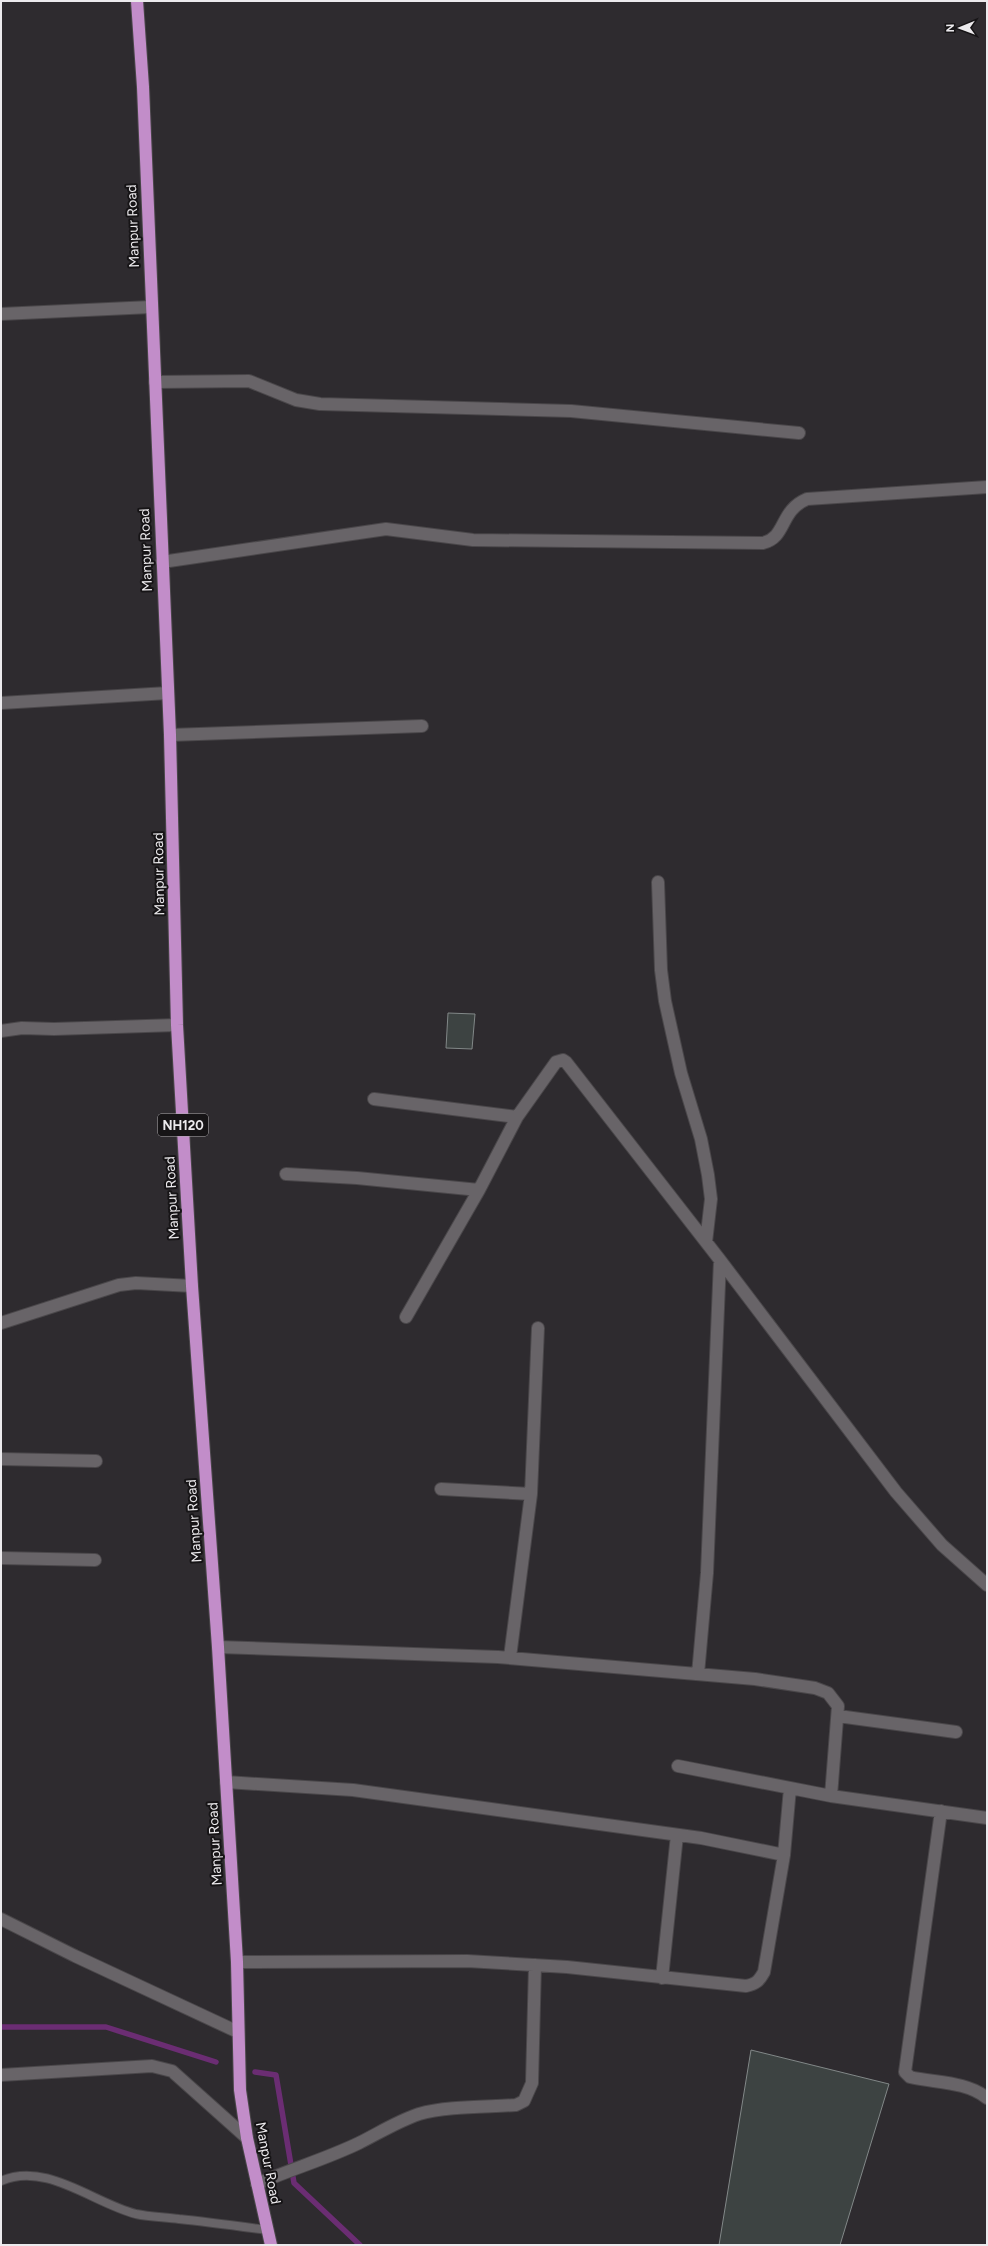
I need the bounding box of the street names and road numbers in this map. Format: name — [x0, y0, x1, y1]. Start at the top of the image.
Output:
street label: Manpur Road — [123, 184, 143, 268]
street label: Manpur Road — [136, 508, 156, 592]
street label: Manpur Road — [150, 832, 168, 916]
road number: NH120 — [158, 1114, 208, 1136]
street label: Manpur Road — [161, 1156, 183, 1240]
street label: Manpur Road — [183, 1479, 205, 1563]
street label: Manpur Road — [204, 1802, 226, 1886]
street label: Manpur Road — [252, 2120, 284, 2206]

